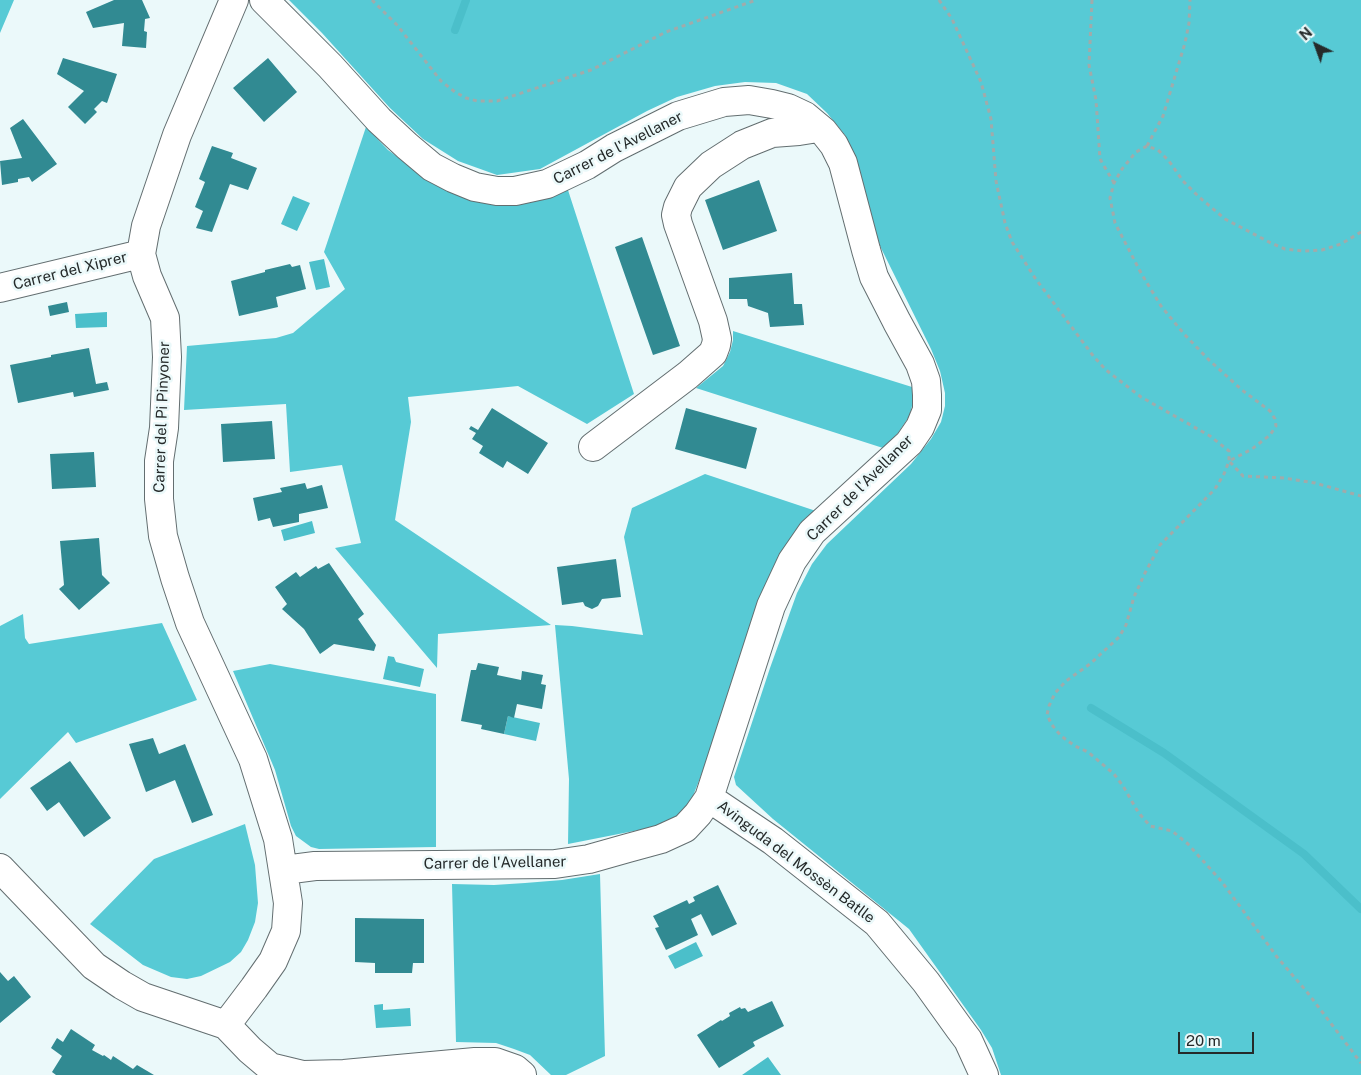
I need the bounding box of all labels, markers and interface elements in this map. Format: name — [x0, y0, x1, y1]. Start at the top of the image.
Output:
north arrow — [1291, 20, 1341, 70]
text: N — [1297, 24, 1315, 43]
street label: Carrer de l'Avellaner — [550, 108, 686, 188]
street label: Carrer del Xiprer — [11, 248, 129, 294]
street label: Carrer del Pi Pinyoner — [150, 341, 174, 493]
street label: Carrer de l'Avellaner — [803, 431, 917, 545]
street label: Avinguda del Mossèn Batlle — [714, 797, 878, 927]
street label: Carrer de l'Avellaner — [424, 853, 566, 873]
scale bar — [1181, 1022, 1257, 1054]
text: 20 m — [1186, 1032, 1221, 1049]

